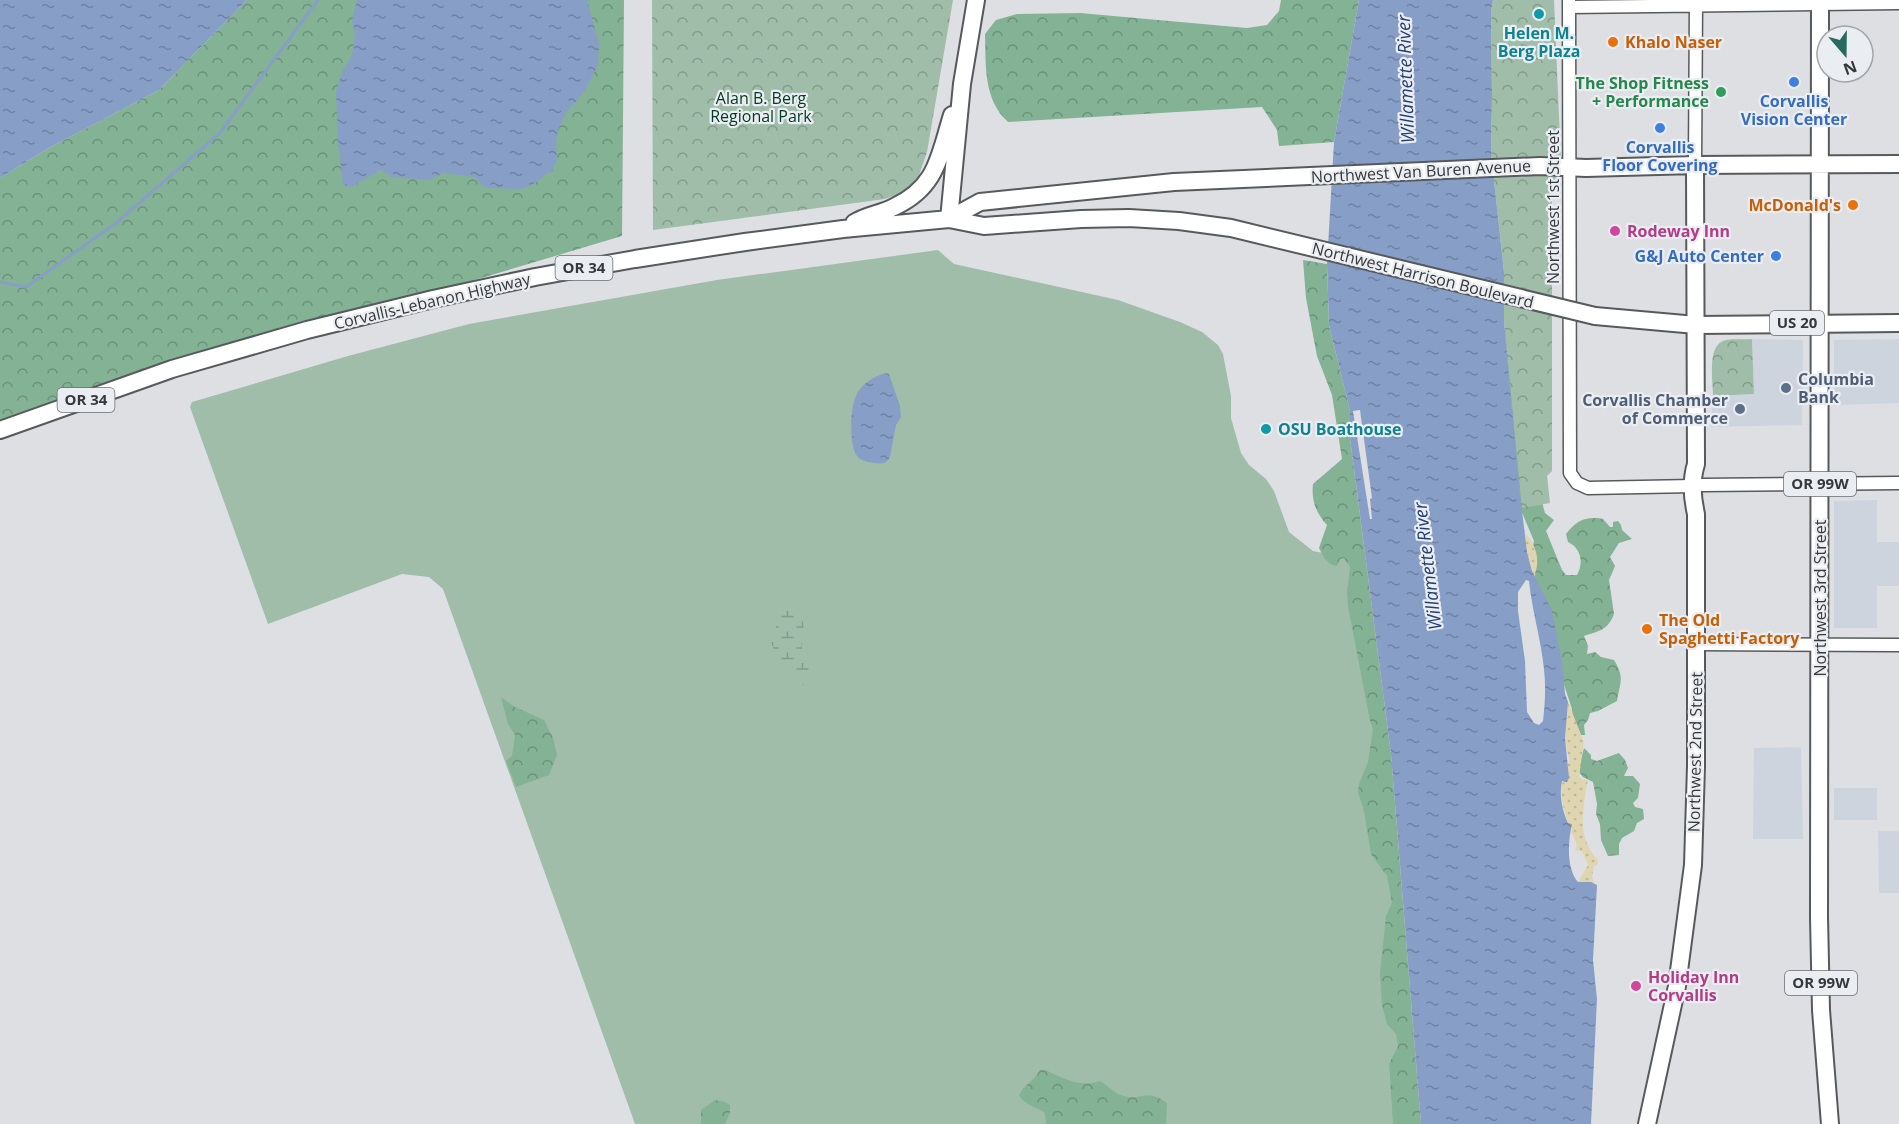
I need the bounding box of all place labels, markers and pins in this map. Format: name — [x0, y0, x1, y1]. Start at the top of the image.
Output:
marker: Helen M. Berg Plaza — [1532, 7, 1546, 21]
place label: Helen M. Berg Plaza — [1498, 22, 1580, 62]
place label: Khalo Naser — [1625, 31, 1722, 53]
marker: Khalo Naser — [1606, 35, 1620, 49]
place label: The Shop Fitness + Performance — [1576, 72, 1709, 112]
marker: Corvallis Vision Center — [1787, 75, 1801, 89]
marker: The Shop Fitness + Performance — [1714, 85, 1728, 99]
place label: Corvallis Vision Center — [1741, 90, 1847, 130]
marker: Corvallis Floor Covering — [1653, 121, 1667, 135]
place label: Corvallis Floor Covering — [1602, 136, 1718, 176]
place label: McDonald's — [1749, 194, 1841, 216]
marker: McDonald's — [1846, 198, 1860, 212]
place label: Rodeway Inn — [1627, 220, 1730, 242]
marker: Rodeway Inn — [1608, 224, 1622, 238]
place label: G&J Auto Center — [1635, 245, 1764, 267]
marker: G&J Auto Center — [1769, 249, 1783, 263]
place label: Columbia Bank — [1798, 368, 1874, 408]
marker: Columbia Bank — [1779, 381, 1793, 395]
place label: Corvallis Chamber of Commerce — [1582, 389, 1728, 429]
marker: Corvallis Chamber of Commerce — [1733, 402, 1747, 416]
place label: OSU Boathouse — [1278, 418, 1401, 440]
marker: OSU Boathouse — [1259, 422, 1273, 436]
place label: The Old Spaghetti Factory — [1659, 609, 1800, 649]
marker: The Old Spaghetti Factory — [1640, 622, 1654, 636]
place label: Holiday Inn Corvallis — [1648, 966, 1739, 1006]
marker: Holiday Inn Corvallis — [1629, 979, 1643, 993]

